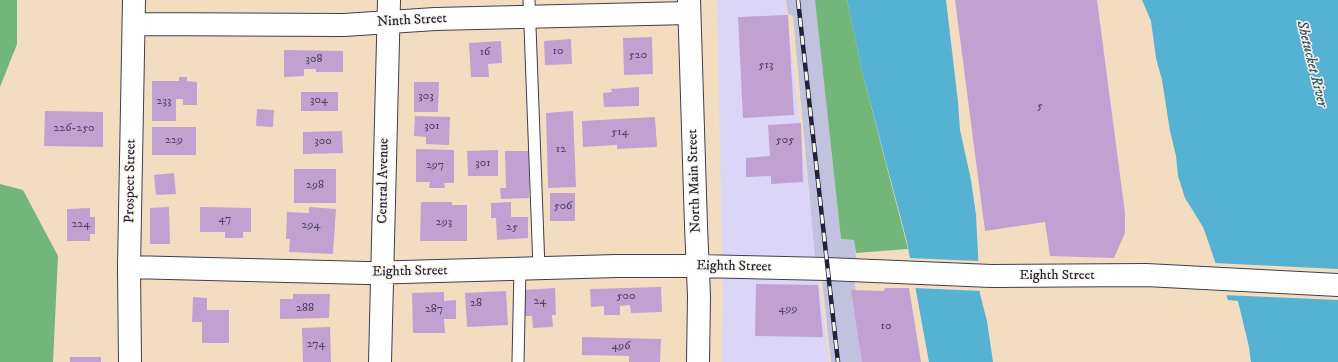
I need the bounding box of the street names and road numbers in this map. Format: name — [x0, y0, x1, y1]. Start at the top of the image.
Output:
street label: Ninth Street — [377, 11, 447, 31]
street label: North Main Street — [685, 129, 705, 233]
street label: Central Avenue — [375, 138, 393, 224]
street label: Prospect Street — [122, 139, 140, 223]
street label: Eighth Street — [696, 258, 772, 276]
street label: Eighth Street — [372, 263, 448, 281]
street label: Eighth Street — [1019, 268, 1095, 284]

